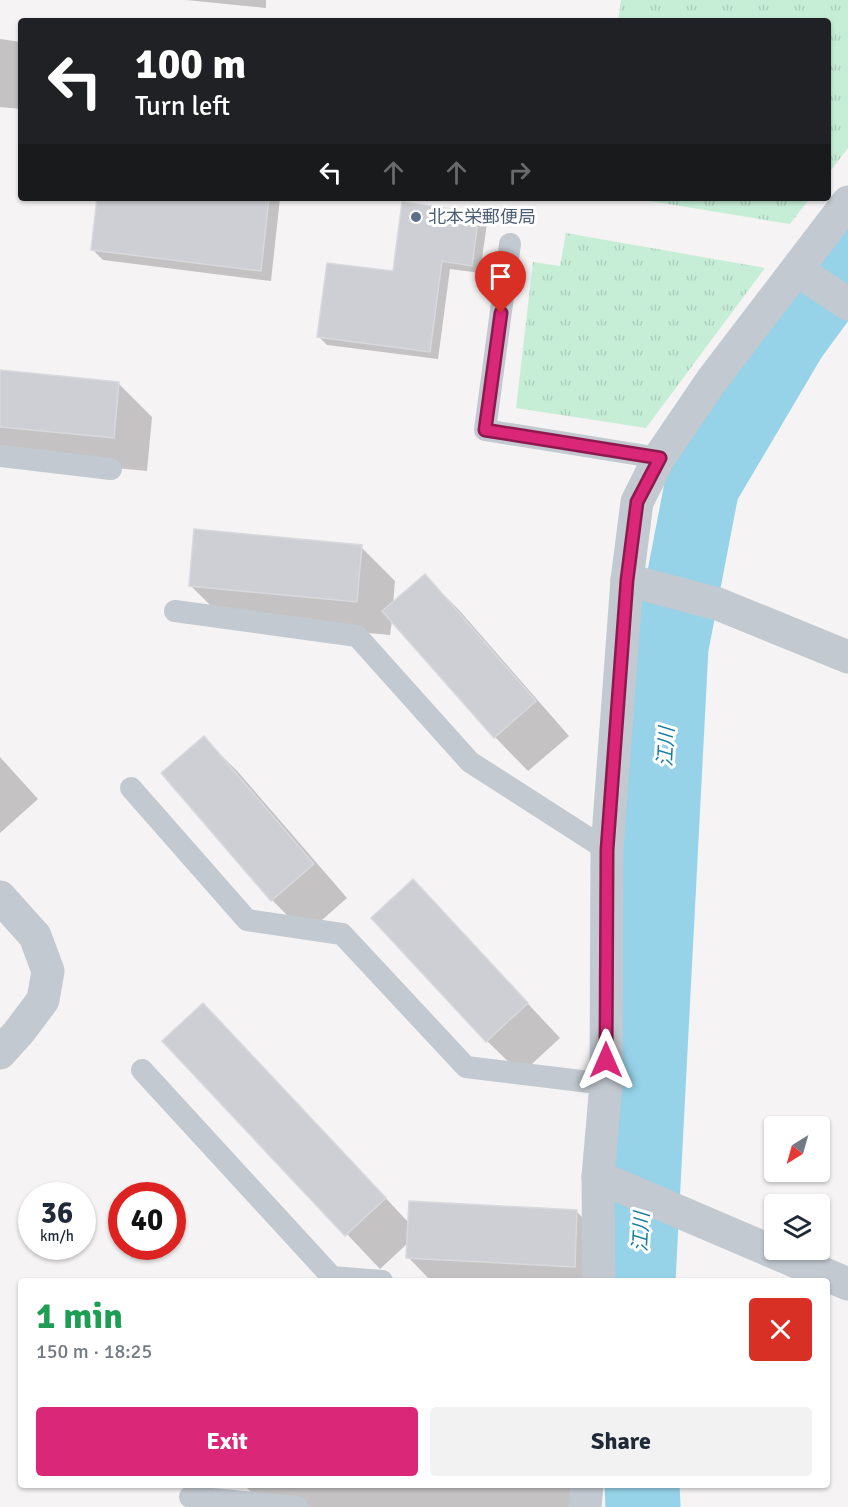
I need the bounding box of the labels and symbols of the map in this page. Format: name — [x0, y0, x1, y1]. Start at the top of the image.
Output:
place label: 北本栄郵便局 — [428, 206, 536, 228]
marker: 北本栄郵便局 — [409, 210, 423, 224]
pin — [475, 251, 526, 313]
water label: 江川 — [652, 724, 680, 768]
position arrow — [574, 1028, 638, 1092]
north arrow — [764, 1116, 830, 1182]
speed limit sign: 40 — [108, 1182, 186, 1260]
water label: 江川 — [627, 1209, 655, 1253]

